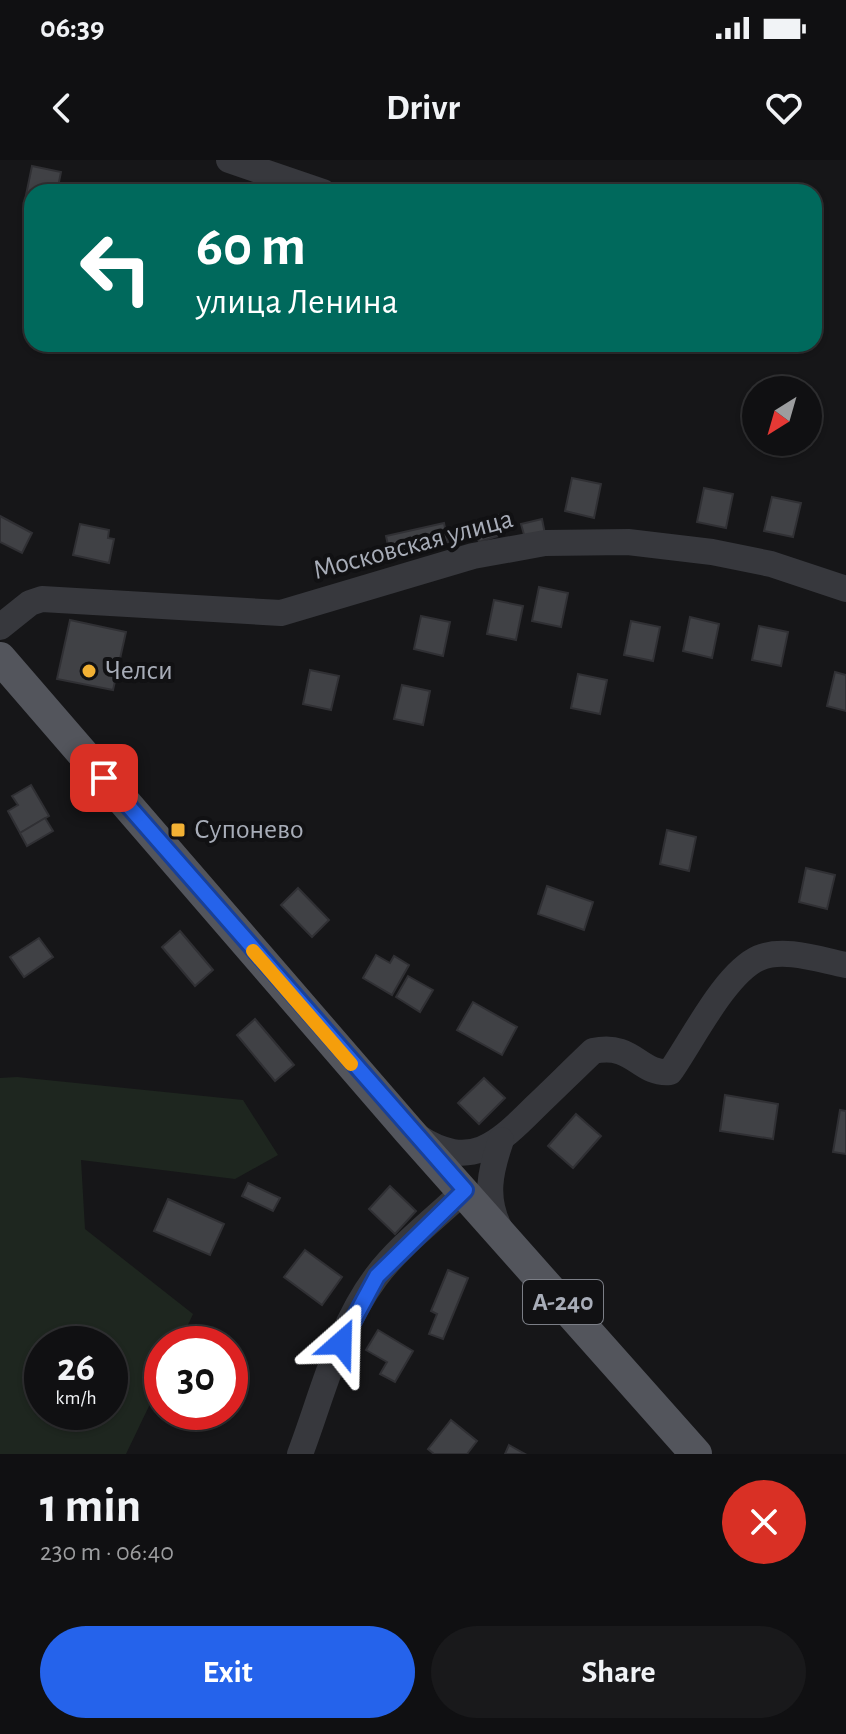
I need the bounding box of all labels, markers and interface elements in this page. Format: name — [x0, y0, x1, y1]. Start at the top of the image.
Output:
text: 06:39 — [40, 13, 104, 43]
icon: back — [40, 86, 84, 130]
icon: heart — [762, 86, 806, 130]
text: Drivr — [386, 90, 460, 126]
icon: left — [64, 216, 168, 320]
text: 60 m — [196, 219, 306, 275]
text: улица Ленина — [196, 284, 398, 320]
north arrow — [742, 376, 822, 456]
map controls — [742, 376, 822, 456]
street label: Московская улица — [310, 505, 516, 585]
place label: Челси — [105, 657, 173, 685]
marker: Челси — [80, 662, 98, 680]
pin — [70, 744, 138, 812]
icon: arrive — [82, 756, 126, 800]
place label: Супонево — [194, 816, 304, 844]
marker: Супонево — [169, 821, 187, 839]
road number: А-240 — [523, 1280, 603, 1324]
position arrow — [299, 1301, 383, 1385]
speed limit sign: 30 — [144, 1326, 248, 1430]
text: 26 — [57, 1348, 95, 1388]
text: km/h — [55, 1388, 97, 1408]
button: close — [722, 1480, 806, 1564]
text: 1 min — [40, 1483, 141, 1531]
text: 230 m · 06:40 — [40, 1539, 174, 1565]
button: Exit — [40, 1626, 415, 1718]
button: Share — [431, 1626, 806, 1718]

